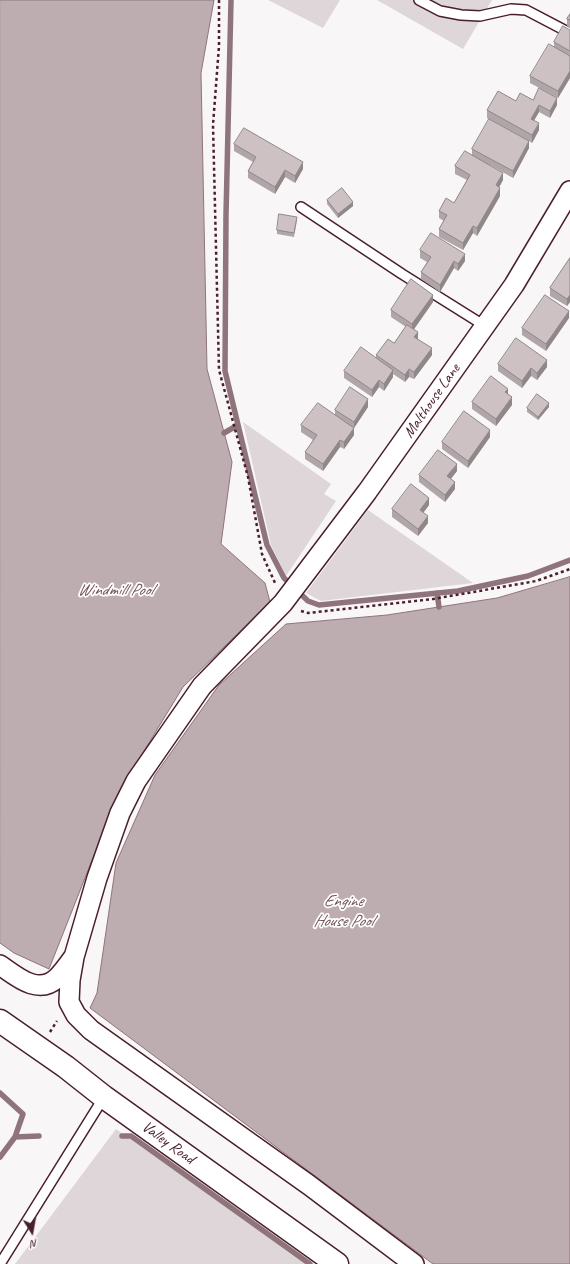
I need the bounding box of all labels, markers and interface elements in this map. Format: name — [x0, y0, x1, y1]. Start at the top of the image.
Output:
street label: Malthouse Lane — [399, 360, 465, 442]
water label: Windmill Pool — [77, 581, 153, 601]
water label: Engine House Pool — [313, 892, 373, 932]
street label: Valley Road — [138, 1117, 198, 1169]
north arrow — [12, 1212, 52, 1252]
text: N — [30, 1236, 39, 1251]

